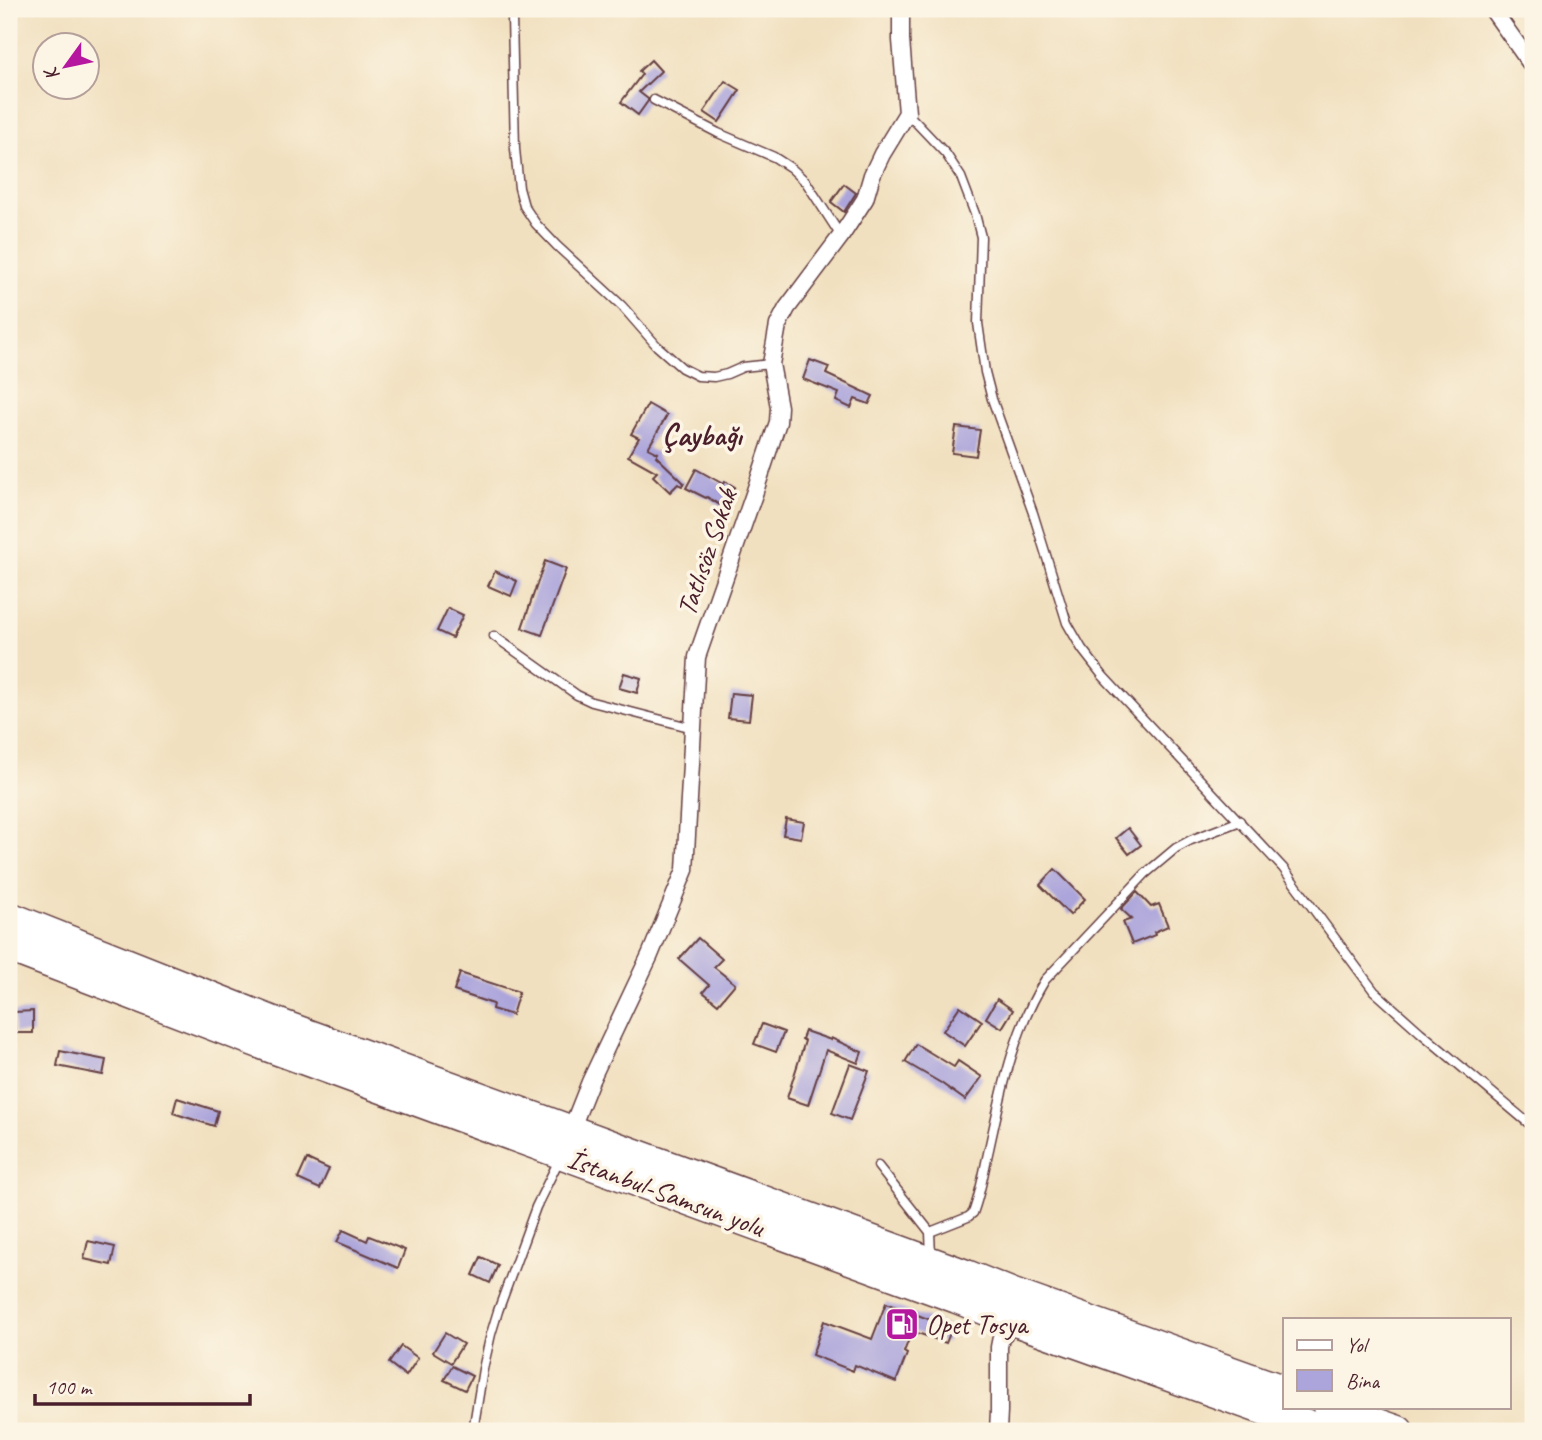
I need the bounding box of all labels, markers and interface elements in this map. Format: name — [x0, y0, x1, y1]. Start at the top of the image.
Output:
north arrow — [32, 32, 102, 102]
text: K — [38, 60, 65, 85]
district label: Çaybağı — [662, 416, 744, 454]
street label: Tatlısöz Sokak — [668, 483, 745, 620]
street label: İstanbul-Samsun yolu — [563, 1141, 770, 1245]
fuel station icon: Opet Tosya — [883, 1305, 921, 1343]
place label: Opet Tosya — [926, 1307, 1029, 1342]
legend — [1283, 1318, 1510, 1408]
text: Yol — [1346, 1332, 1370, 1358]
scale bar — [35, 1363, 250, 1407]
text: Bina — [1346, 1368, 1381, 1394]
text: 100 m — [46, 1374, 93, 1400]

